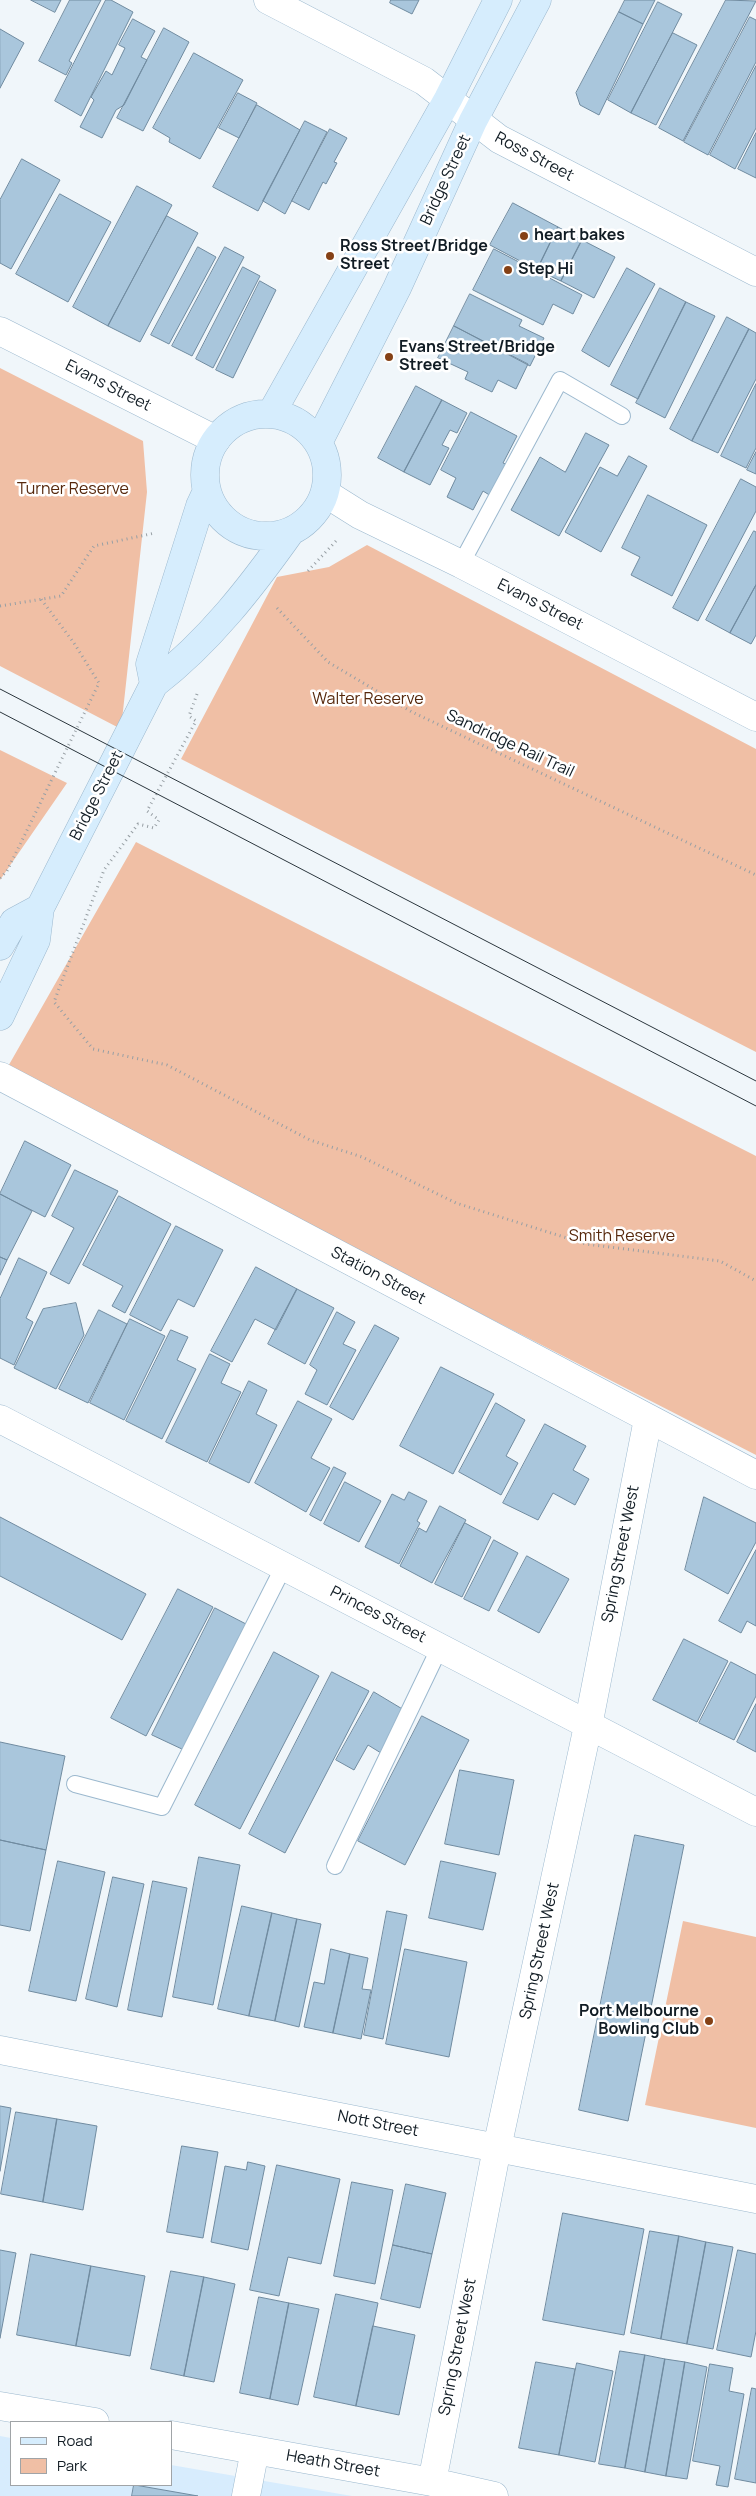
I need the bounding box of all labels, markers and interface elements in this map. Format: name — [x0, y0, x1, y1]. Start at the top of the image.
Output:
street label: Ross Street — [491, 128, 577, 186]
street label: Bridge Street — [417, 132, 475, 228]
place label: heart bakes — [534, 226, 625, 246]
marker: heart bakes — [518, 230, 530, 242]
place label: Ross Street/Bridge Street — [340, 237, 488, 275]
marker: Ross Street/Bridge Street — [324, 250, 336, 262]
place label: Step Hi — [518, 260, 573, 280]
marker: Step Hi — [502, 264, 514, 276]
place label: Evans Street/Bridge Street — [399, 338, 555, 376]
marker: Evans Street/Bridge Street — [383, 351, 395, 363]
street label: Evans Street — [62, 356, 154, 416]
park label: Turner Reserve — [17, 480, 129, 500]
street label: Evans Street — [494, 575, 586, 635]
park label: Walter Reserve — [312, 690, 424, 710]
street label: Sandridge Rail Trail — [443, 706, 577, 782]
street label: Bridge Street — [66, 748, 128, 844]
park label: Smith Reserve — [569, 1227, 675, 1247]
street label: Station Street — [327, 1243, 429, 1309]
street label: Spring Street West — [598, 1484, 644, 1624]
street label: Princes Street — [327, 1583, 429, 1647]
street label: Spring Street West — [516, 1881, 564, 2021]
place label: Port Melbourne Bowling Club — [579, 2002, 699, 2040]
marker: Port Melbourne Bowling Club — [703, 2015, 715, 2027]
street label: Nott Street — [336, 2107, 420, 2141]
street label: Spring Street West — [435, 2277, 481, 2417]
legend — [10, 2421, 172, 2486]
text: Road — [57, 2430, 93, 2451]
street label: Heath Street — [284, 2446, 382, 2482]
text: Park — [57, 2455, 87, 2476]

